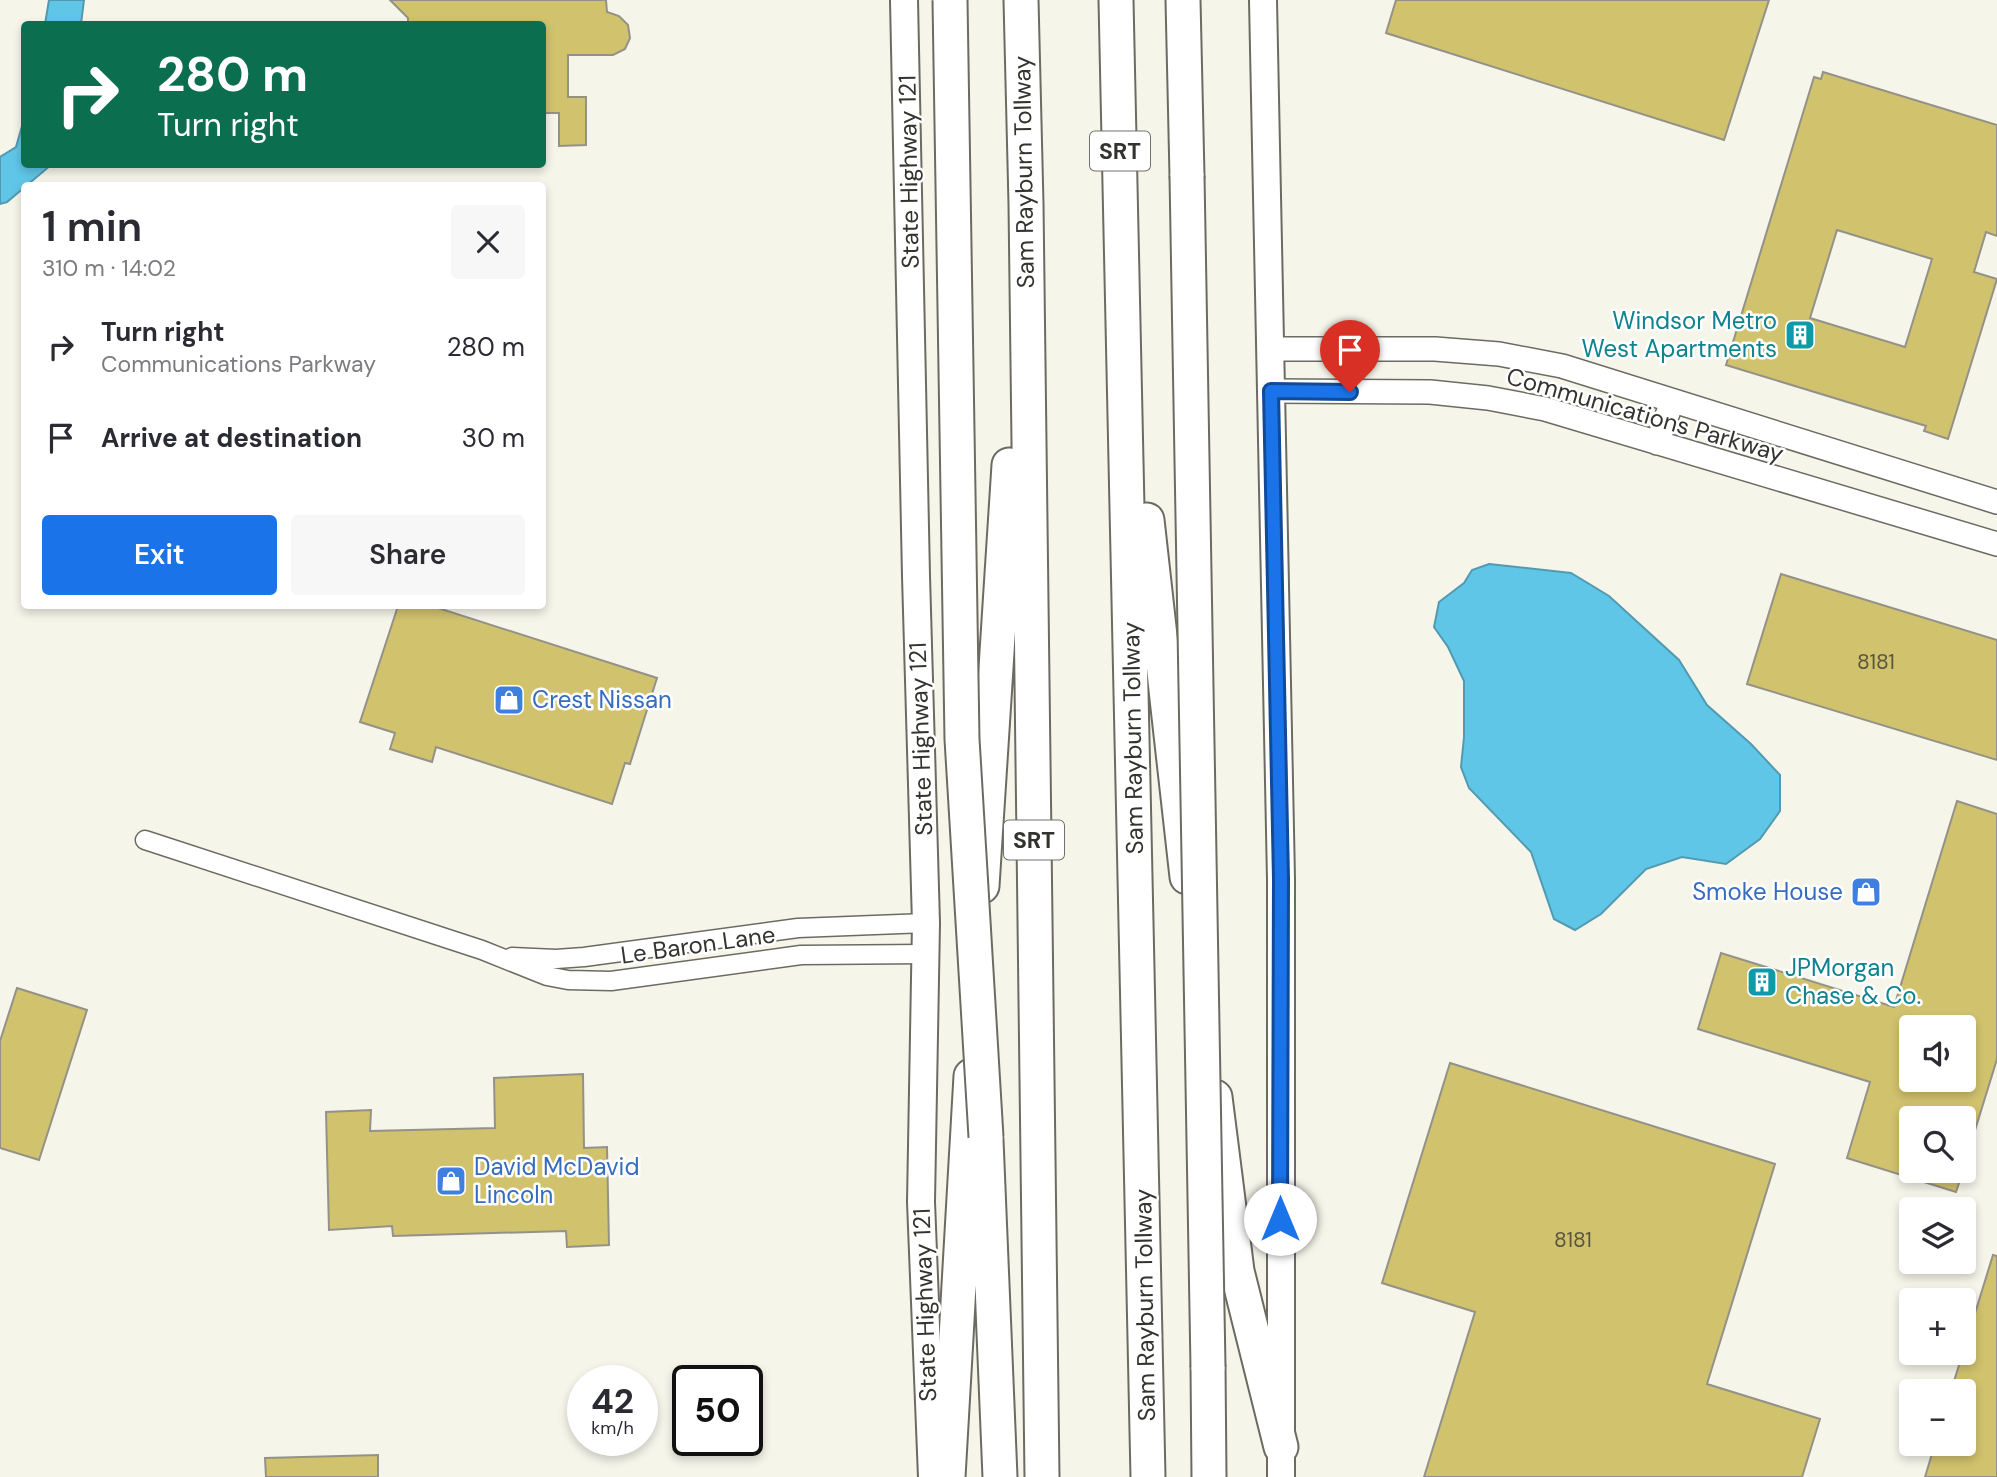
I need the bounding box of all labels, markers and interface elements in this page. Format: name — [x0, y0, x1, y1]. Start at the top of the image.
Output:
text: 280 m — [157, 42, 308, 106]
icon: right — [42, 49, 133, 140]
street label: Sam Rayburn Tollway — [1006, 55, 1041, 289]
street label: State Highway 121 — [891, 75, 926, 269]
text: Turn right — [157, 104, 299, 146]
road number: SRT — [1090, 132, 1150, 170]
text: 1 min — [42, 199, 142, 254]
button: close — [451, 205, 525, 279]
text: 310 m · 14:02 — [42, 253, 176, 283]
place label: Windsor Metro West Apartments — [1581, 305, 1777, 364]
text: Turn right — [101, 315, 225, 349]
building icon: Windsor Metro West Apartments — [1783, 318, 1817, 352]
pin — [1320, 320, 1380, 392]
icon: right — [42, 328, 80, 366]
text: 280 m — [447, 330, 525, 364]
icon: arrive — [1331, 331, 1369, 369]
text: Communications Parkway — [101, 349, 376, 379]
street label: Communications Parkway — [1503, 360, 1787, 469]
icon: arrive — [42, 419, 80, 457]
text: Arrive at destination — [101, 421, 362, 455]
text: 30 m — [462, 421, 525, 455]
button: Exit — [42, 515, 277, 595]
button: Share — [291, 515, 525, 595]
street label: Sam Rayburn Tollway — [1115, 621, 1150, 855]
street label: State Highway 121 — [902, 642, 939, 836]
house number: 8181 — [1857, 648, 1895, 676]
shop icon: Crest Nissan — [492, 683, 526, 717]
place label: Crest Nissan — [532, 684, 672, 715]
road number: SRT — [1004, 820, 1064, 860]
shop icon: Smoke House — [1849, 875, 1883, 909]
place label: Smoke House — [1692, 876, 1843, 907]
street label: Le Baron Lane — [619, 918, 777, 971]
place label: JPMorgan Chase & Co. — [1785, 952, 1921, 1011]
building icon: JPMorgan Chase & Co. — [1745, 965, 1779, 999]
map controls — [1899, 1015, 1976, 1456]
button: sound — [1899, 1015, 1976, 1092]
button: search — [1899, 1106, 1976, 1183]
place label: David McDavid Lincoln — [474, 1151, 639, 1210]
shop icon: David McDavid Lincoln — [434, 1164, 468, 1198]
position arrow — [1243, 1182, 1317, 1256]
street label: Sam Rayburn Tollway — [1127, 1188, 1162, 1422]
button: layers — [1899, 1197, 1976, 1274]
street label: State Highway 121 — [906, 1208, 943, 1402]
house number: 8181 — [1554, 1226, 1592, 1254]
button: + — [1899, 1288, 1976, 1365]
speed limit sign: 50 — [672, 1365, 763, 1456]
text: 42 — [591, 1378, 634, 1424]
button: − — [1899, 1379, 1976, 1456]
text: km/h — [591, 1416, 634, 1440]

